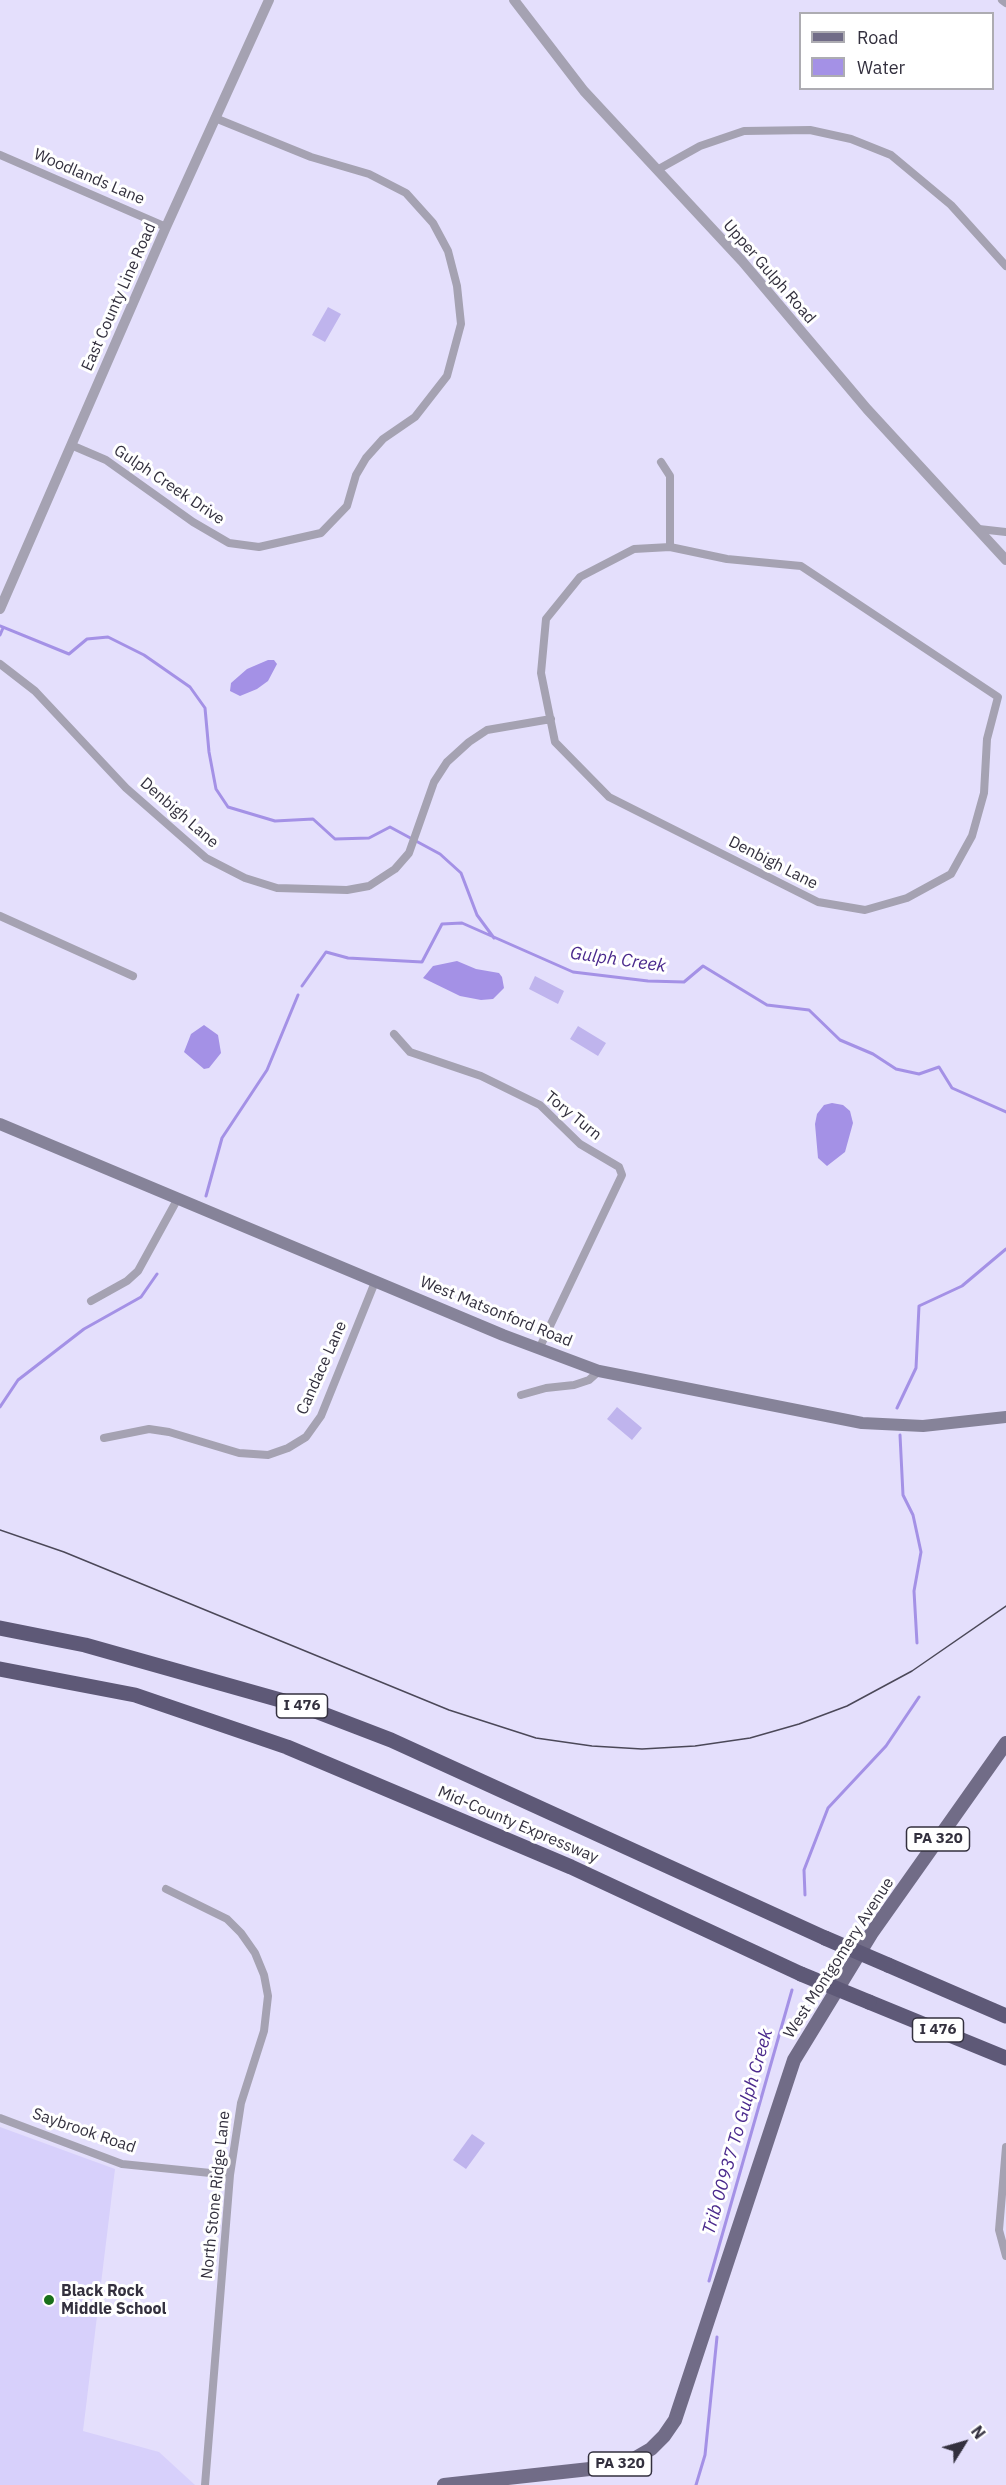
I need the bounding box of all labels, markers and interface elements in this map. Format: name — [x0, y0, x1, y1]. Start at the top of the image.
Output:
legend — [799, 12, 994, 90]
text: Road — [857, 26, 898, 49]
text: Water — [857, 56, 905, 79]
street label: Woodlands Lane — [31, 145, 147, 209]
street label: Upper Gulph Road — [719, 216, 819, 328]
street label: East County Line Road — [78, 220, 160, 374]
street label: Gulph Creek Drive — [110, 441, 228, 529]
street label: Denbigh Lane — [136, 774, 222, 852]
street label: Denbigh Lane — [725, 832, 821, 894]
water label: Gulph Creek — [569, 943, 667, 977]
street label: Tory Turn — [541, 1087, 605, 1145]
street label: West Matsonford Road — [417, 1273, 575, 1351]
street label: Candace Lane — [293, 1318, 351, 1418]
road number: I 476 — [276, 1694, 328, 1718]
street label: Mid-County Expressway — [435, 1782, 601, 1868]
road number: PA 320 — [906, 1827, 970, 1851]
street label: West Montgomery Avenue — [780, 1874, 898, 2042]
road number: I 476 — [912, 2018, 964, 2042]
water label: Trib 00937 To Gulph Creek — [698, 2027, 778, 2237]
street label: Saybrook Road — [30, 2104, 138, 2158]
street label: North Stone Ridge Lane — [198, 2110, 234, 2280]
place label: Black Rock Middle School — [61, 2281, 166, 2319]
marker: Black Rock Middle School — [42, 2293, 56, 2307]
north arrow — [934, 2413, 994, 2473]
text: N — [967, 2422, 990, 2443]
road number: PA 320 — [588, 2452, 652, 2476]

